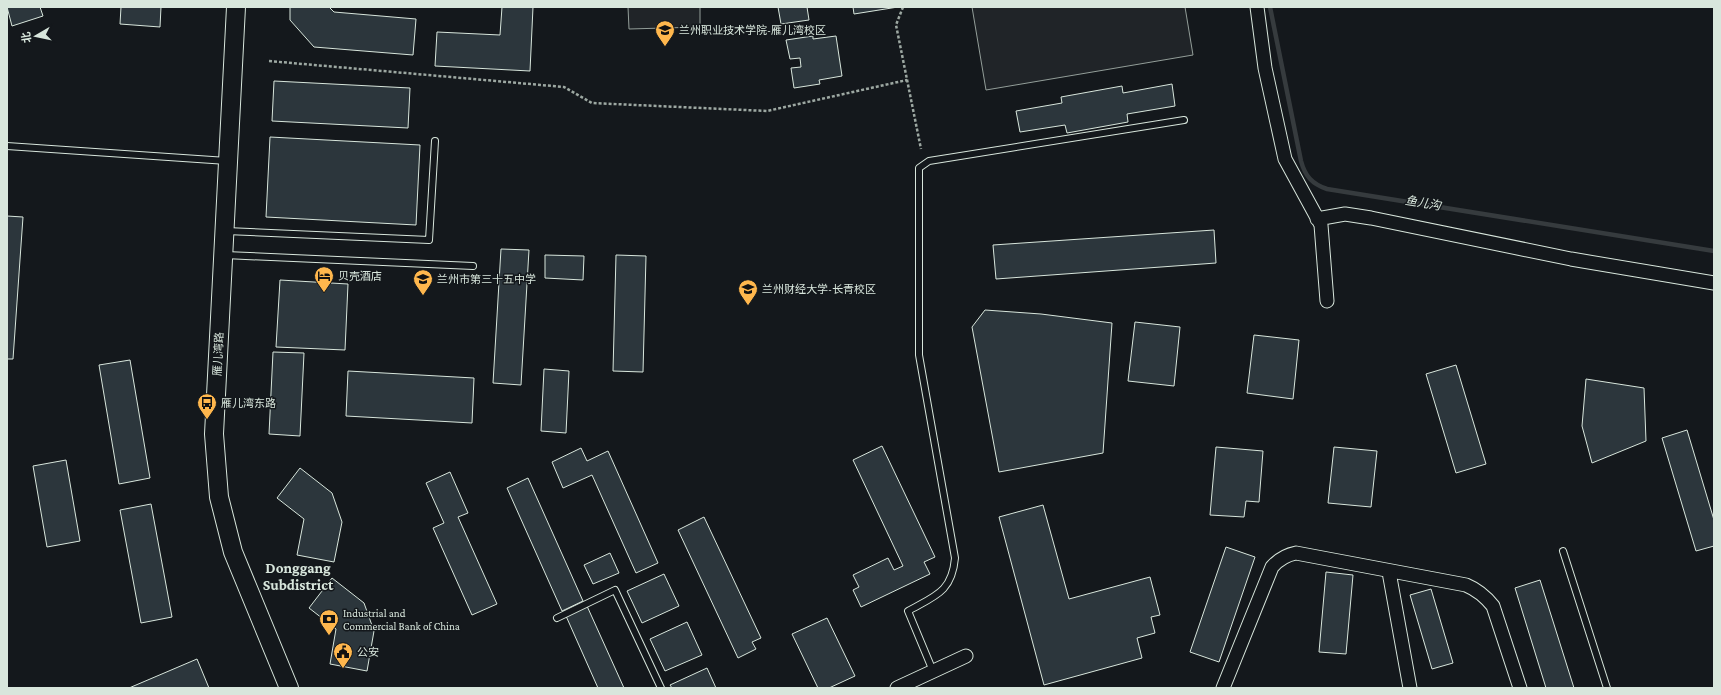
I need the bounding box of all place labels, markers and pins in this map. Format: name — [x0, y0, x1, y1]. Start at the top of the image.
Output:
school or university icon: 兰州职业技术学院-雁儿湾校区 — [654, 19, 676, 47]
place label: 兰州职业技术学院-雁儿湾校区 — [679, 24, 826, 36]
hotel icon: 贝壳酒店 — [313, 265, 335, 293]
school or university icon: 兰州市第三十五中学 — [412, 268, 434, 296]
place label: 贝壳酒店 — [338, 270, 382, 282]
place label: 兰州市第三十五中学 — [437, 273, 536, 285]
school or university icon: 兰州财经大学-长青校区 — [737, 278, 759, 306]
place label: 兰州财经大学-长青校区 — [762, 283, 876, 295]
bus stop icon: 雁儿湾东路 — [196, 392, 218, 420]
place label: 雁儿湾东路 — [221, 397, 276, 409]
place label: Industrial and Commercial Bank of China — [343, 607, 460, 632]
bank icon: Industrial and Commercial Bank of China — [318, 608, 340, 636]
public building icon: 公安 — [332, 641, 354, 669]
place label: 公安 — [357, 646, 379, 658]

